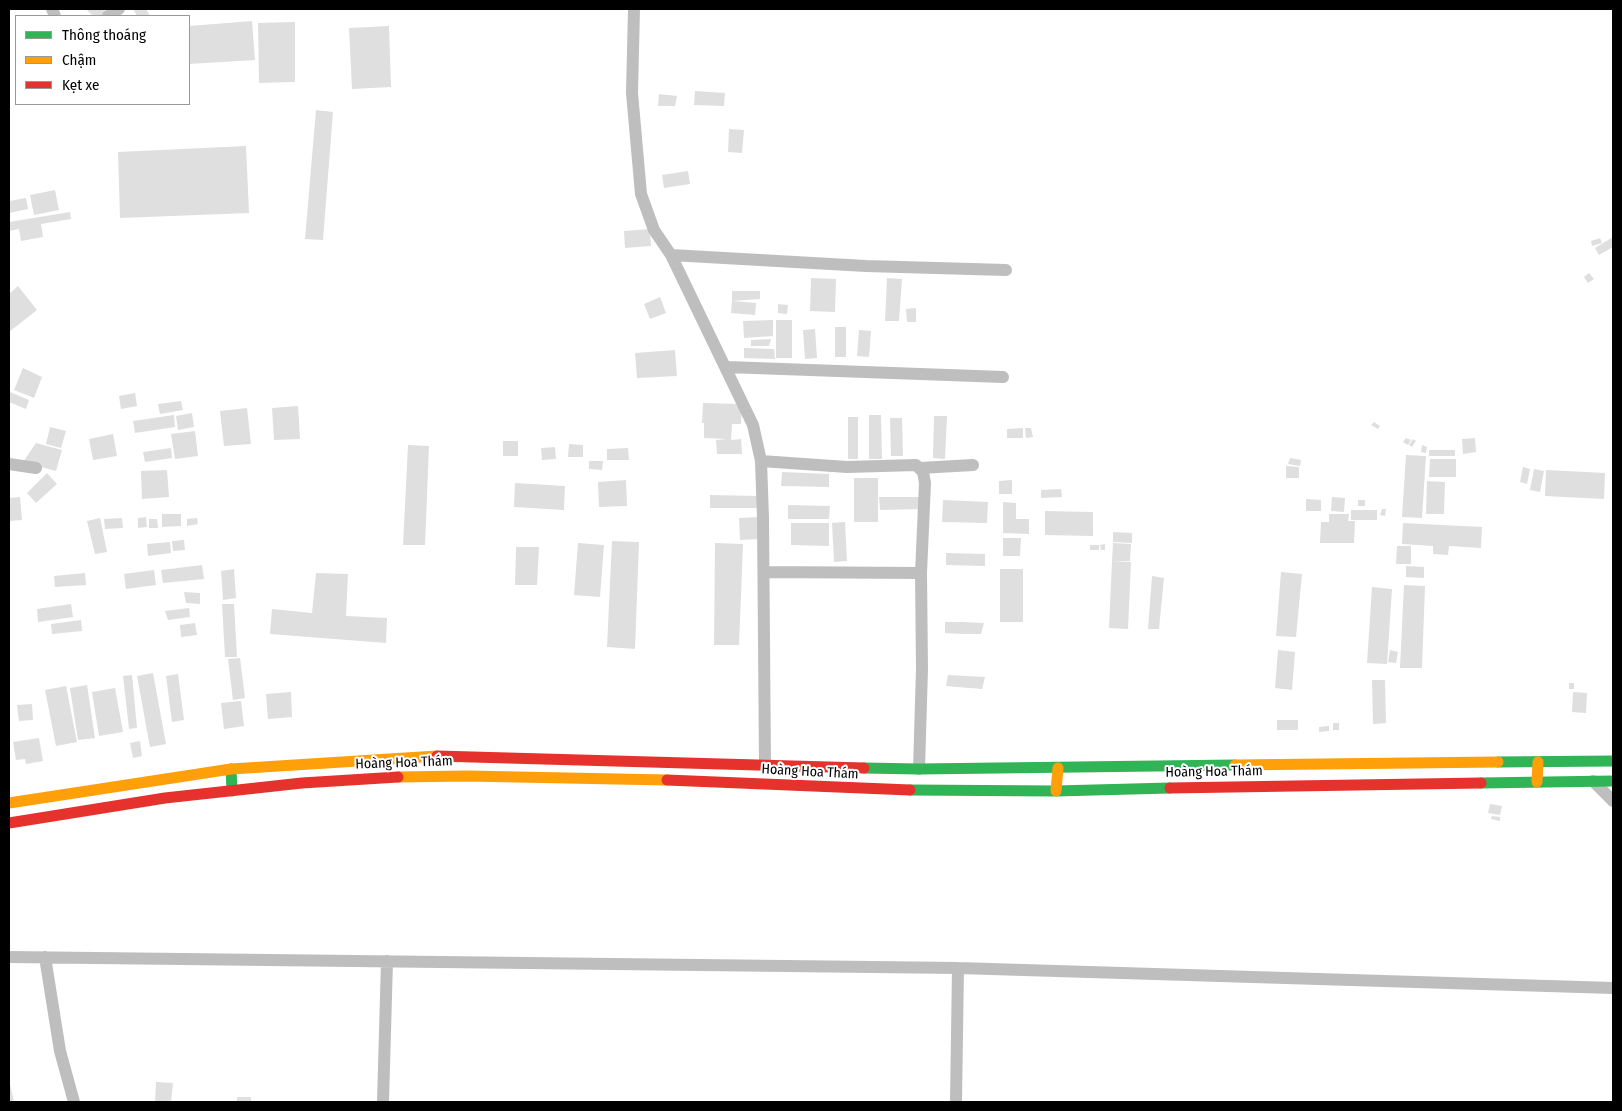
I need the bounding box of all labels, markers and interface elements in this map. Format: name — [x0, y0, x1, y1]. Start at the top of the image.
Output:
legend — [15, 15, 190, 105]
text: Thông thoáng — [62, 26, 146, 44]
text: Chậm — [62, 51, 96, 69]
text: Kẹt xe — [62, 76, 99, 94]
street label: Hoàng Hoa Thám — [355, 753, 453, 773]
street label: Hoàng Hoa Thám — [761, 761, 859, 783]
street label: Hoàng Hoa Thám — [1165, 763, 1263, 781]

